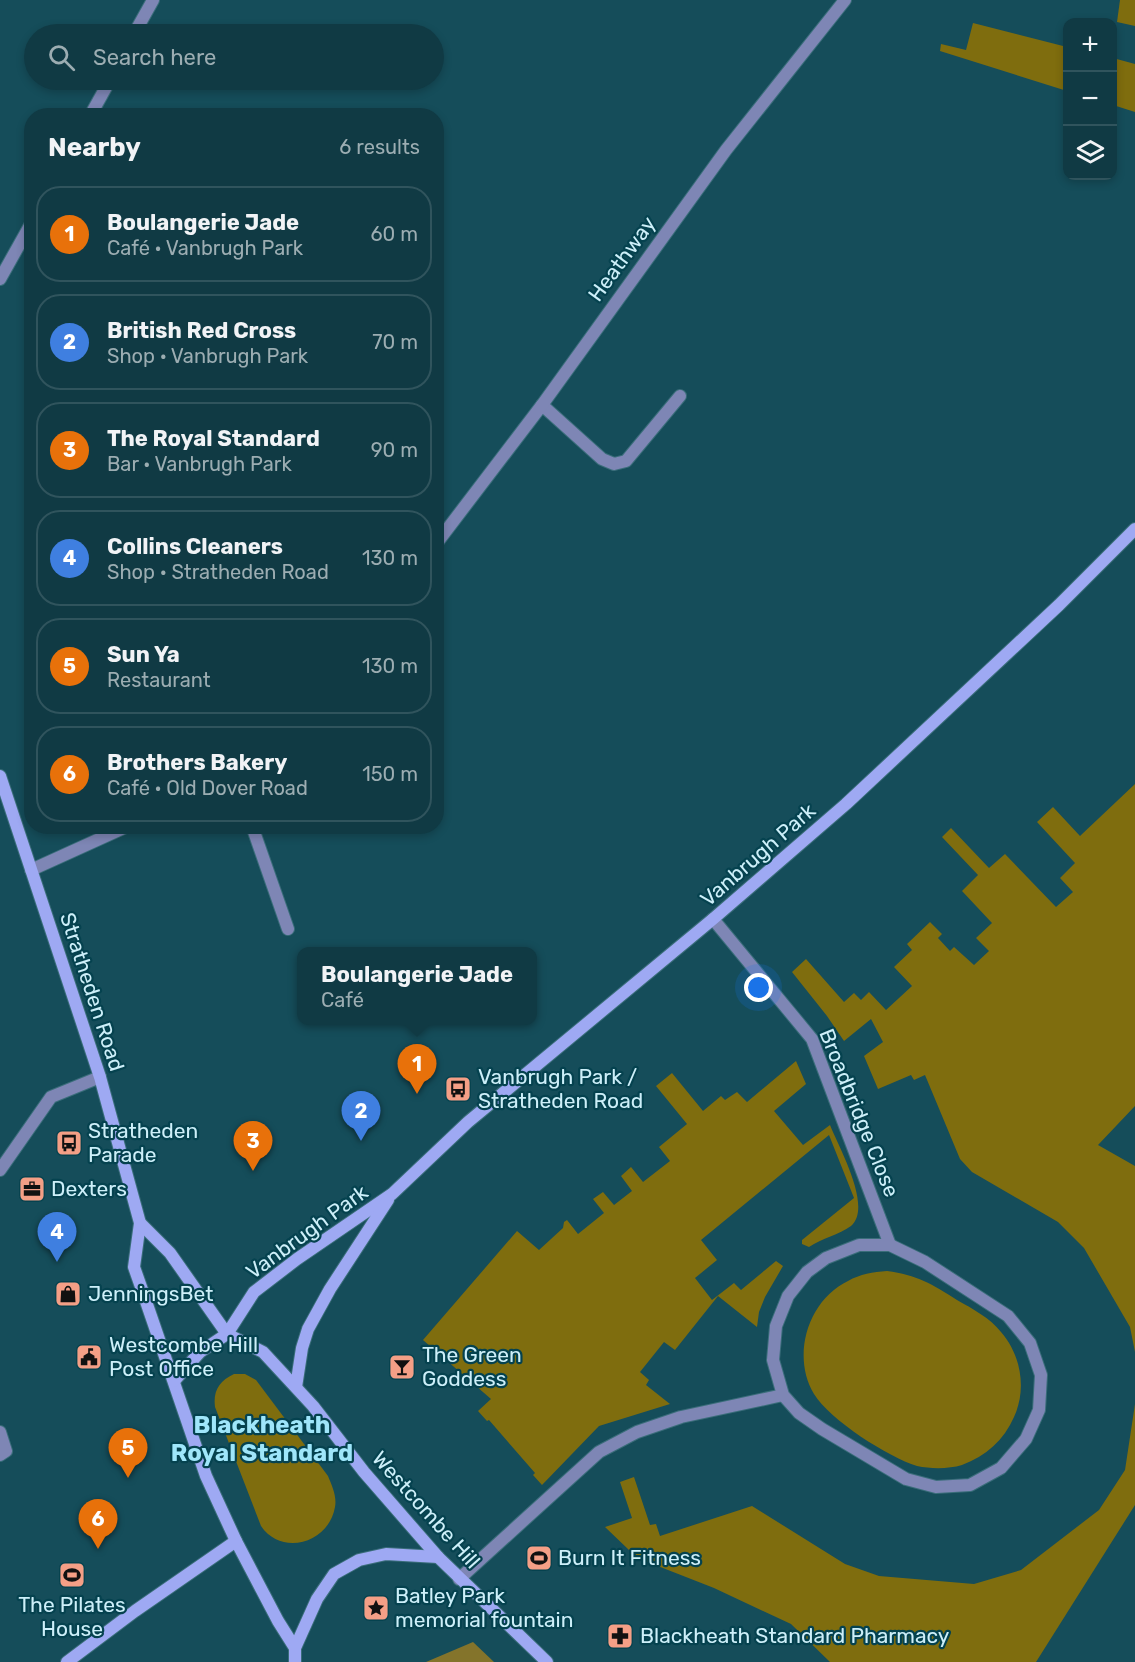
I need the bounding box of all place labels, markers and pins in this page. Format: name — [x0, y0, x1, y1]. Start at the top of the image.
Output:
pin: 1 — [398, 1044, 436, 1094]
place label: Vanbrugh Park / Stratheden Road — [478, 1064, 643, 1113]
bus stop icon: Vanbrugh Park / Stratheden Road — [443, 1074, 473, 1104]
pin: 2 — [342, 1092, 380, 1141]
place label: Stratheden Parade — [88, 1118, 198, 1167]
pin: 3 — [234, 1122, 272, 1171]
bus stop icon: Stratheden Parade — [54, 1128, 84, 1158]
office icon: Dexters — [17, 1174, 47, 1204]
place label: Dexters — [51, 1176, 127, 1201]
pin: 4 — [38, 1212, 76, 1262]
shop icon: JenningsBet — [53, 1279, 83, 1309]
place label: JenningsBet — [88, 1281, 214, 1306]
place label: Westcombe Hill Post Office — [109, 1332, 258, 1381]
public building icon: Westcombe Hill Post Office — [74, 1342, 104, 1372]
place label: The Green Goddess — [422, 1342, 522, 1391]
bar icon: The Green Goddess — [387, 1352, 417, 1382]
pin: 5 — [108, 1428, 148, 1478]
pin: 6 — [78, 1500, 118, 1549]
sports icon: Burn It Fitness — [524, 1543, 554, 1573]
place label: Burn It Fitness — [558, 1545, 701, 1570]
sports icon: The Pilates House — [57, 1560, 87, 1590]
place label: Batley Park memorial fountain — [395, 1583, 573, 1632]
place label: The Pilates House — [18, 1592, 126, 1641]
place icon: Batley Park memorial fountain — [361, 1593, 391, 1623]
pharmacy icon: Blackheath Standard Pharmacy — [605, 1621, 635, 1651]
place label: Blackheath Standard Pharmacy — [640, 1623, 950, 1648]

